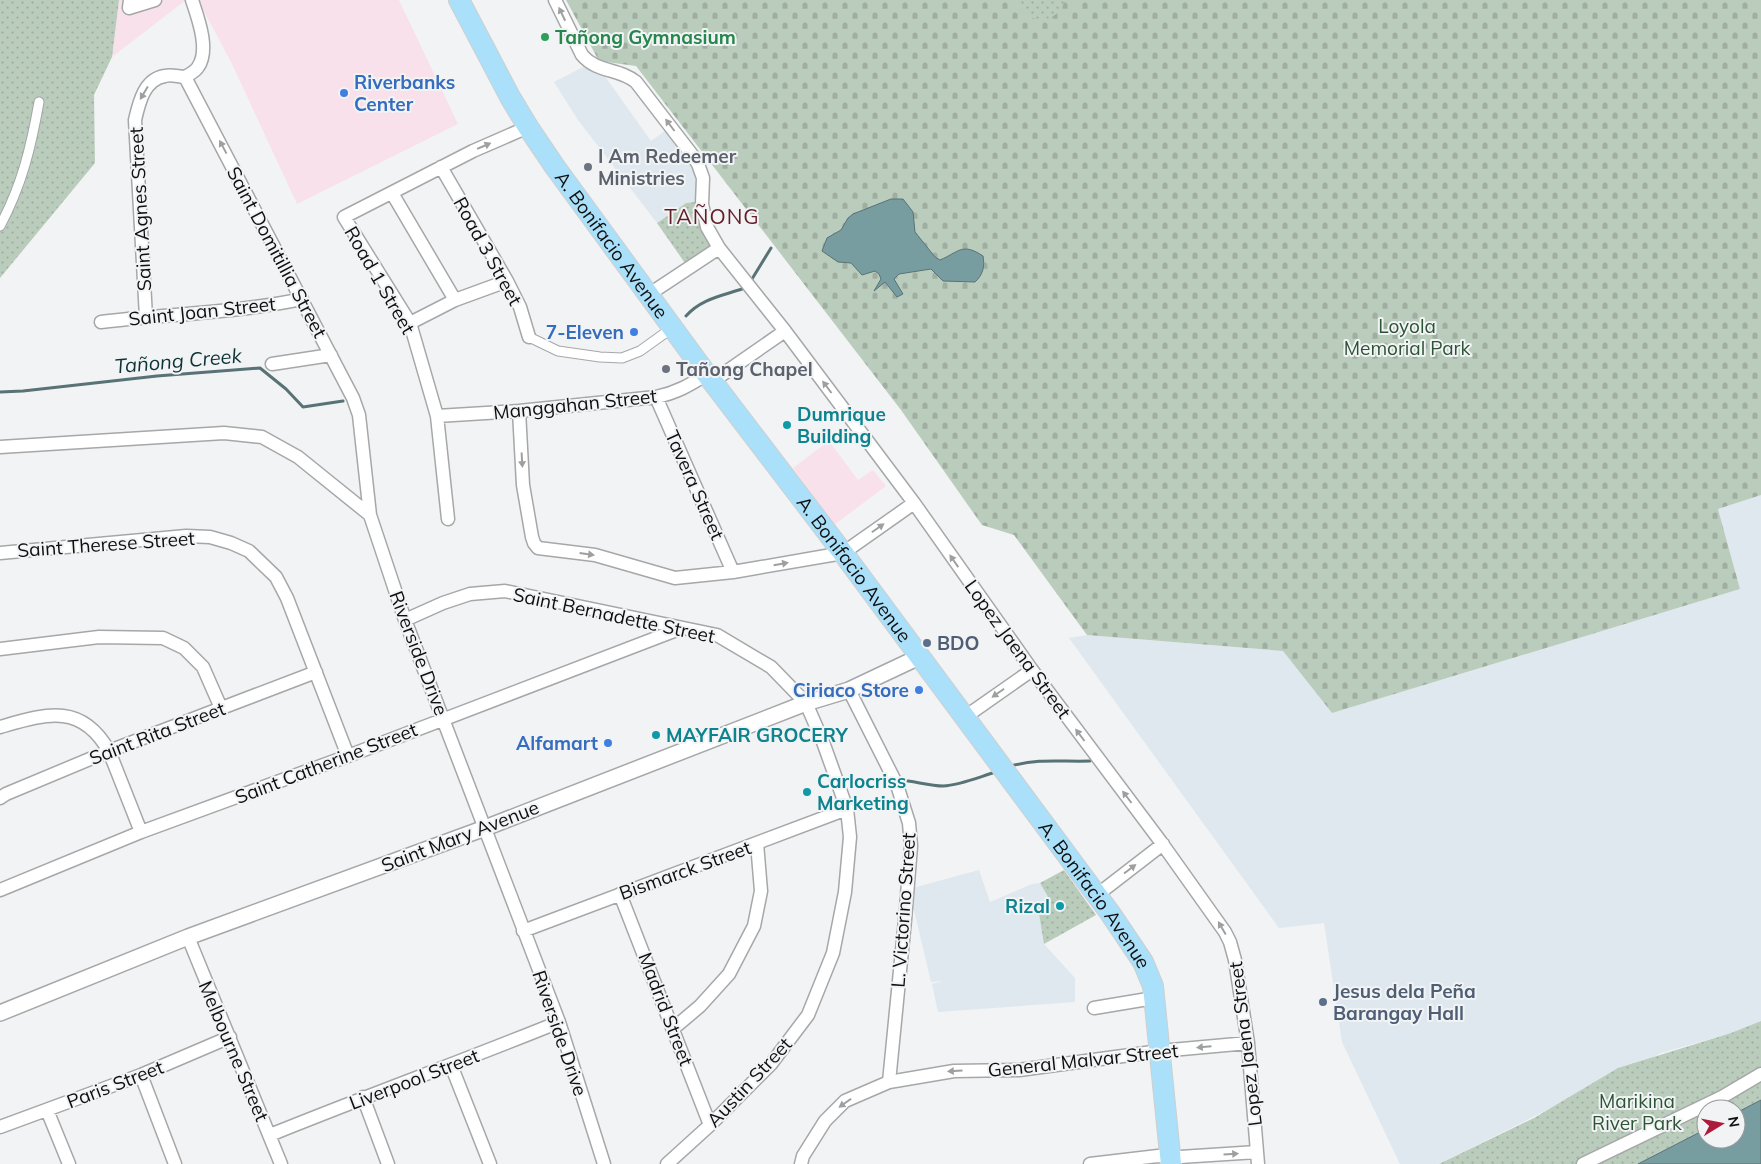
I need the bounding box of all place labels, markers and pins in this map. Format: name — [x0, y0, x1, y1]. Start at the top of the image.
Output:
place label: Tañong Gymnasium — [555, 25, 736, 49]
marker: Tañong Gymnasium — [539, 31, 551, 43]
place label: Riverbanks Center — [354, 70, 455, 116]
marker: Riverbanks Center — [338, 87, 350, 99]
place label: I Am Redeemer Ministries — [598, 144, 737, 190]
marker: I Am Redeemer Ministries — [582, 161, 594, 173]
place label: 7-Eleven — [546, 320, 624, 344]
marker: 7-Eleven — [628, 326, 640, 338]
place label: Tañong Chapel — [676, 357, 813, 381]
marker: Tañong Chapel — [660, 363, 672, 375]
place label: Dumrique Building — [797, 402, 886, 448]
marker: Dumrique Building — [781, 419, 793, 431]
place label: BDO — [937, 631, 980, 655]
marker: BDO — [921, 637, 933, 649]
place label: Ciriaco Store — [793, 678, 909, 702]
marker: Ciriaco Store — [913, 684, 925, 696]
place label: MAYFAIR GROCERY — [666, 723, 849, 747]
marker: MAYFAIR GROCERY — [650, 729, 662, 741]
place label: Alfamart — [516, 731, 598, 755]
marker: Alfamart — [602, 737, 614, 749]
place label: Carlocriss Marketing — [817, 769, 909, 815]
marker: Carlocriss Marketing — [801, 786, 813, 798]
place label: Rizal — [1005, 894, 1050, 918]
marker: Rizal — [1054, 900, 1066, 912]
place label: Jesus dela Peña Barangay Hall — [1333, 979, 1476, 1025]
marker: Jesus dela Peña Barangay Hall — [1317, 996, 1329, 1008]

